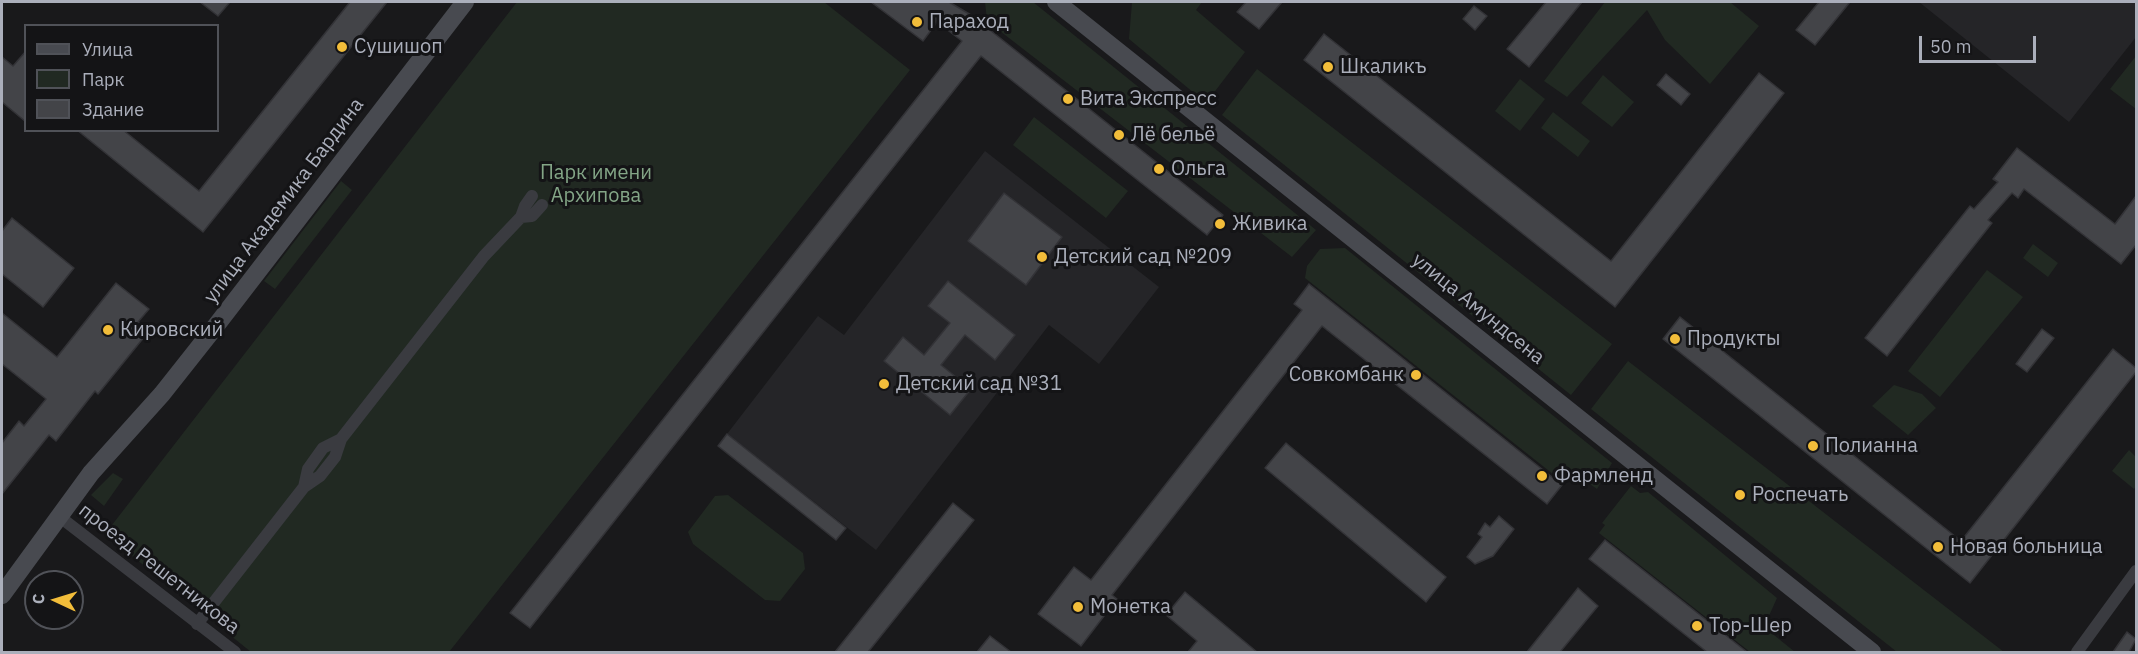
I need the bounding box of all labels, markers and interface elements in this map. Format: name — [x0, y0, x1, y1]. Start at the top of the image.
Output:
place label: Параход — [929, 10, 1009, 34]
marker: Параход — [910, 15, 924, 29]
legend — [24, 24, 219, 132]
scale bar — [1922, 24, 2039, 62]
place label: Сушишоп — [354, 35, 443, 59]
text: 50 m — [1930, 35, 1972, 58]
text: Улица — [82, 38, 133, 61]
marker: Сушишоп — [335, 40, 349, 54]
place label: Шкаликъ — [1340, 55, 1427, 79]
marker: Шкаликъ — [1321, 60, 1335, 74]
text: Парк — [82, 68, 124, 91]
place label: Вита Экспресс — [1080, 87, 1217, 111]
marker: Вита Экспресс — [1061, 92, 1075, 106]
street label: улица Академика Бардина — [199, 94, 369, 308]
text: Здание — [82, 98, 144, 121]
place label: Лё бельё — [1131, 123, 1215, 147]
marker: Лё бельё — [1112, 128, 1126, 142]
place label: Ольга — [1171, 157, 1226, 181]
park label: Парк имени Архипова — [540, 161, 652, 208]
marker: Ольга — [1152, 162, 1166, 176]
place label: Живика — [1232, 212, 1308, 236]
marker: Живика — [1213, 217, 1227, 231]
place label: Детский сад №209 — [1054, 245, 1232, 269]
street label: улица Амундсена — [1407, 248, 1549, 370]
marker: Детский сад №209 — [1035, 250, 1049, 264]
place label: Кировский — [120, 318, 223, 342]
marker: Кировский — [101, 323, 115, 337]
place label: Продукты — [1687, 327, 1780, 351]
marker: Продукты — [1668, 332, 1682, 346]
place label: Совкомбанк — [1289, 363, 1404, 387]
marker: Совкомбанк — [1409, 368, 1423, 382]
place label: Детский сад №31 — [896, 372, 1062, 396]
marker: Детский сад №31 — [877, 377, 891, 391]
place label: Полианна — [1825, 434, 1918, 458]
marker: Полианна — [1806, 439, 1820, 453]
place label: Фармленд — [1554, 464, 1653, 488]
marker: Фармленд — [1535, 469, 1549, 483]
place label: Роспечать — [1752, 483, 1848, 507]
marker: Роспечать — [1733, 488, 1747, 502]
street label: проезд Решетникова — [74, 499, 244, 639]
place label: Новая больница — [1950, 535, 2103, 559]
marker: Новая больница — [1931, 540, 1945, 554]
north arrow — [24, 570, 84, 630]
text: С — [28, 593, 48, 605]
place label: Монетка — [1090, 595, 1171, 619]
marker: Монетка — [1071, 600, 1085, 614]
place label: Тор-Шер — [1709, 614, 1792, 638]
marker: Тор-Шер — [1690, 619, 1704, 633]

